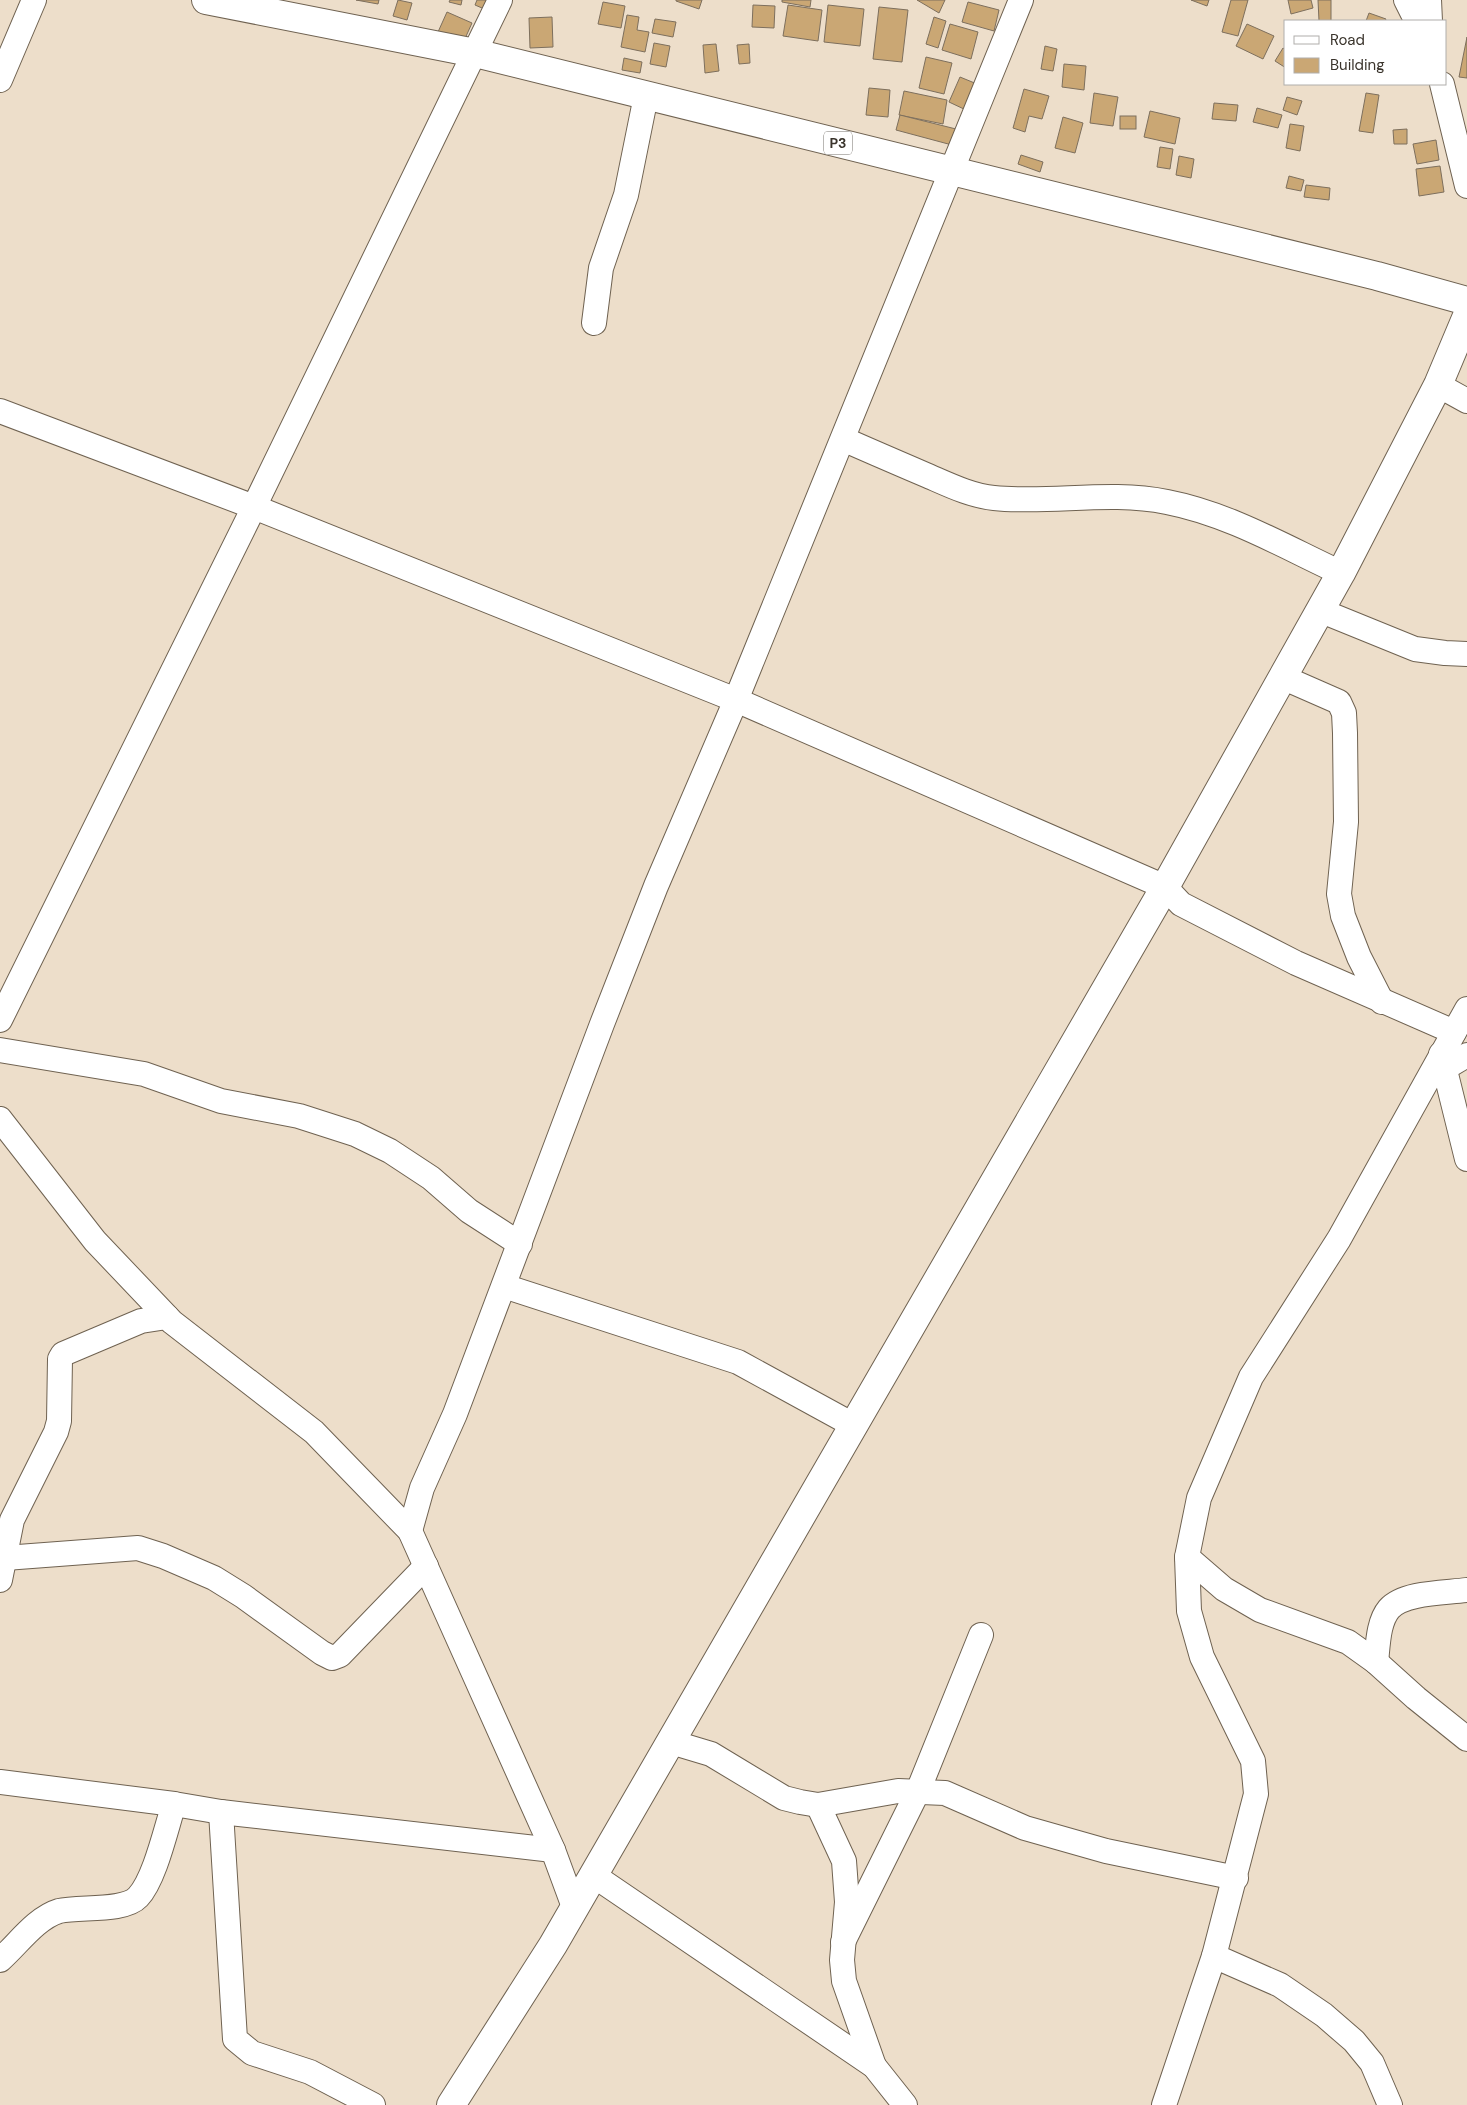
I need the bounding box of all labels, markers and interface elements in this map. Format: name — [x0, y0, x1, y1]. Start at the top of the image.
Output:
legend — [1284, 20, 1447, 85]
text: Road — [1330, 30, 1365, 50]
text: Building — [1330, 55, 1385, 75]
road number: P3 — [824, 132, 852, 154]

